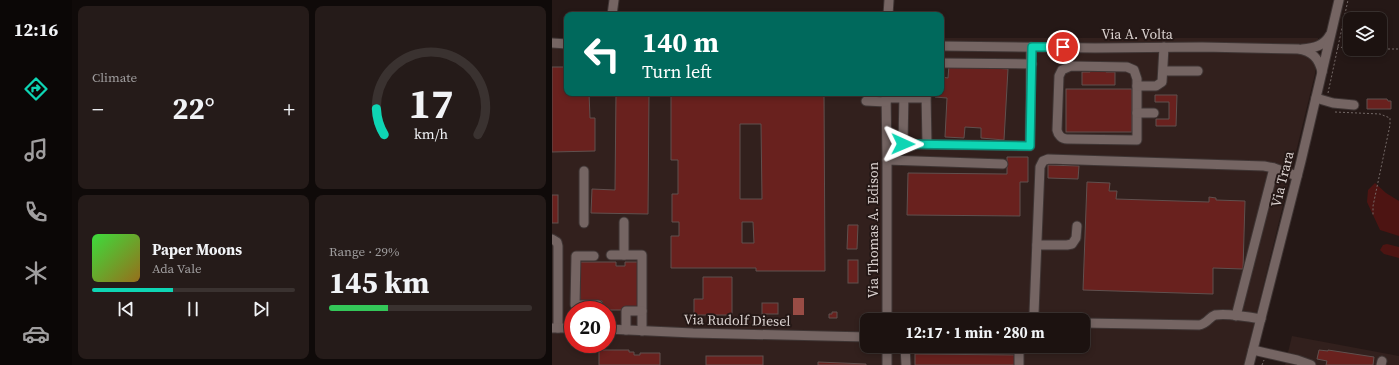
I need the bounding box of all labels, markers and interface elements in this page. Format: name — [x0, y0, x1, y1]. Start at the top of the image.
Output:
map controls — [1343, 12, 1387, 56]
button: layers — [1343, 12, 1387, 56]
text: 12:16 — [14, 17, 58, 42]
text: 140 m — [642, 23, 719, 61]
street label: Via A. Volta — [1101, 24, 1174, 44]
icon: left — [576, 28, 628, 80]
pin — [1046, 30, 1080, 64]
icon: arrive — [1052, 36, 1074, 58]
text: Turn left — [642, 59, 712, 84]
text: Climate — [92, 69, 137, 86]
icon: directions — [22, 75, 50, 103]
text: 17 — [408, 75, 453, 132]
text: 22° — [172, 88, 215, 129]
text: − — [92, 94, 104, 124]
text: + — [283, 94, 295, 124]
position arrow — [882, 123, 924, 165]
text: km/h — [414, 124, 448, 144]
icon: music — [22, 136, 50, 164]
street label: Via Trara — [1265, 148, 1299, 209]
street label: Via Thomas A. Edison — [863, 161, 883, 298]
icon: phone — [22, 198, 50, 226]
text: Paper Moons — [152, 239, 242, 260]
text: Range · 29% — [329, 243, 400, 260]
icon: climate — [22, 259, 50, 287]
text: Ada Vale — [152, 260, 202, 277]
text: 145 km — [329, 262, 429, 303]
icon: previous — [115, 298, 137, 320]
icon: pause — [182, 298, 204, 320]
icon: next — [250, 298, 272, 320]
speed limit sign: 20 — [564, 301, 616, 353]
street label: Via Rudolf Diesel — [683, 309, 791, 331]
icon: car — [22, 320, 50, 348]
text: 12:17 · 1 min · 280 m — [906, 322, 1045, 343]

